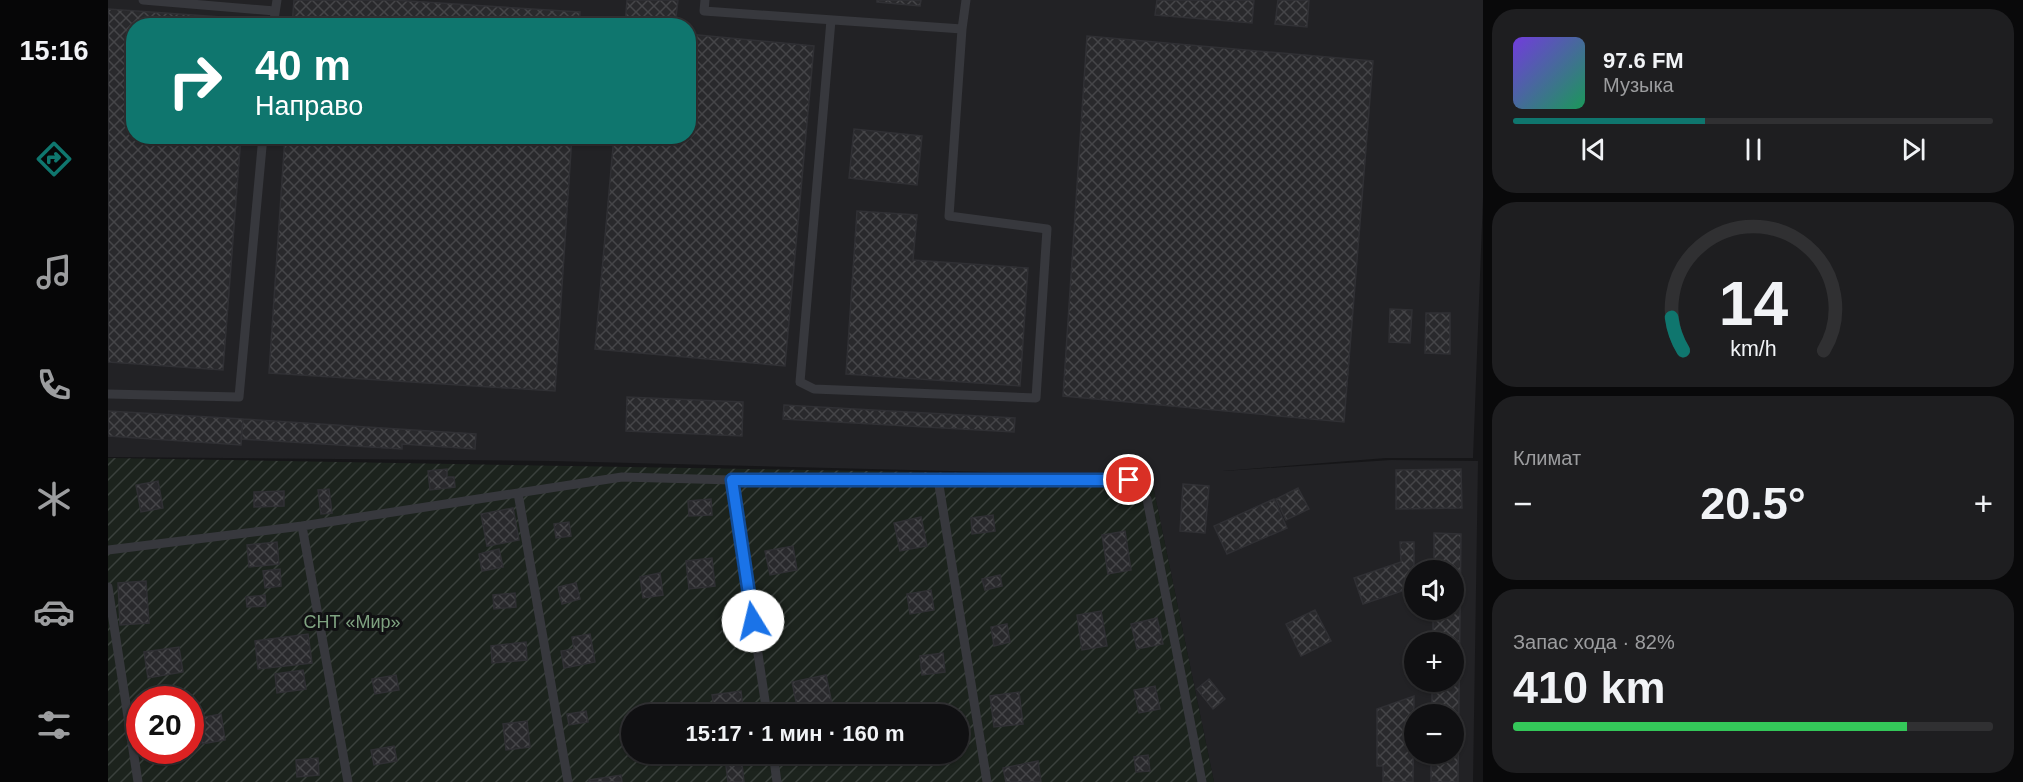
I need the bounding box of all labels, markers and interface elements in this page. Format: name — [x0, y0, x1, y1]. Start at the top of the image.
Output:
text: 15:16 — [19, 36, 89, 66]
icon: right — [156, 42, 234, 120]
text: 40 m — [255, 42, 351, 89]
text: 97.6 FM — [1603, 48, 1684, 73]
text: Музыка — [1603, 74, 1674, 96]
text: Направо — [255, 91, 363, 121]
icon: previous — [1577, 133, 1610, 166]
icon: pause — [1737, 133, 1770, 166]
icon: next — [1897, 133, 1930, 166]
icon: directions — [33, 138, 75, 180]
icon: music — [33, 251, 75, 293]
text: 14 — [1718, 270, 1788, 339]
text: km/h — [1730, 338, 1776, 362]
icon: phone — [33, 364, 75, 406]
text: Климат — [1513, 447, 1581, 469]
pin — [1103, 454, 1154, 505]
icon: arrive — [1112, 463, 1145, 496]
icon: climate — [33, 478, 75, 520]
text: 20.5° — [1700, 478, 1806, 529]
text: − — [1513, 485, 1532, 522]
text: + — [1974, 485, 1993, 522]
map controls — [1404, 560, 1464, 764]
button: sound — [1404, 560, 1464, 620]
position arrow — [721, 589, 785, 653]
icon: car — [33, 591, 75, 633]
park label: СНТ «Мир» — [303, 612, 401, 632]
text: Запас хода · 82% — [1513, 631, 1675, 653]
button: + — [1404, 632, 1464, 692]
text: 410 km — [1513, 662, 1666, 713]
speed limit sign: 20 — [126, 686, 204, 764]
icon: filters — [33, 704, 75, 746]
button: − — [1404, 704, 1464, 764]
text: 15:17 · 1 мин · 160 m — [685, 721, 905, 746]

